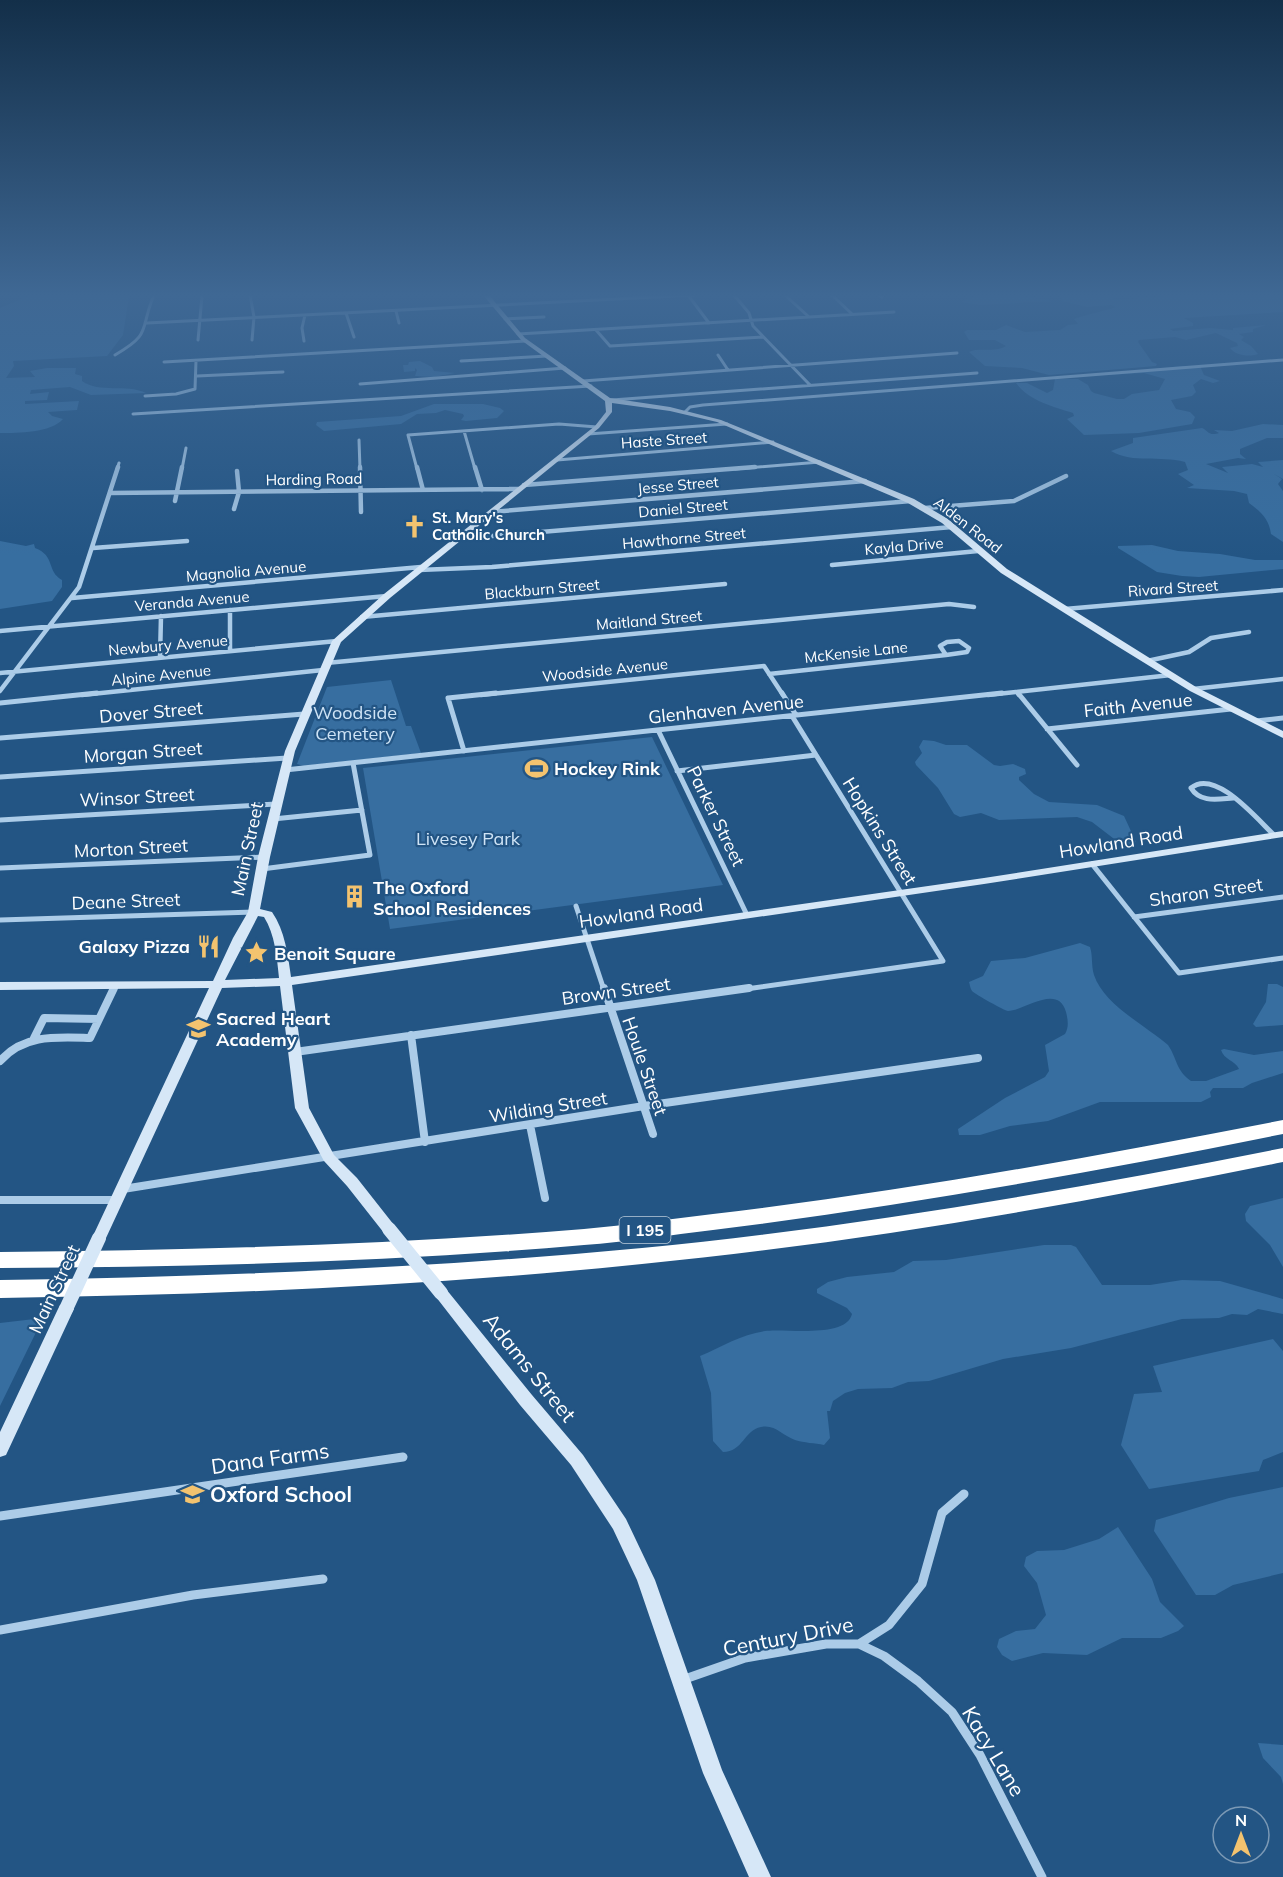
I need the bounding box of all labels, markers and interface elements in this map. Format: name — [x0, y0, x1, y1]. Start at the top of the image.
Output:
street label: Haste Street — [620, 428, 708, 452]
street label: Harding Road — [265, 469, 363, 489]
street label: Jesse Street — [637, 472, 719, 498]
street label: Alden Road — [930, 493, 1006, 557]
street label: Daniel Street — [637, 495, 729, 521]
place label: St. Mary's Catholic Church — [432, 508, 545, 544]
church icon: St. Mary's Catholic Church — [401, 513, 427, 539]
street label: Hawthorne Street — [621, 523, 747, 553]
street label: Kayla Drive — [864, 533, 944, 559]
street label: Magnolia Avenue — [185, 556, 307, 586]
street label: Blackburn Street — [484, 575, 600, 603]
street label: Rivard Street — [1127, 575, 1219, 601]
street label: Veranda Avenue — [134, 587, 250, 615]
street label: Maitland Street — [595, 606, 703, 634]
street label: Newbury Avenue — [107, 630, 229, 660]
street label: McKensie Lane — [803, 637, 909, 667]
street label: Woodside Avenue — [541, 654, 669, 686]
street label: Alpine Avenue — [110, 660, 212, 690]
street label: Faith Avenue — [1083, 688, 1193, 722]
street label: Glenhaven Avenue — [647, 689, 805, 729]
street label: Dover Street — [98, 696, 204, 728]
park label: Woodside Cemetery — [313, 701, 397, 745]
street label: Morgan Street — [83, 736, 203, 768]
sports icon: Hockey Rink — [523, 755, 549, 781]
place label: Hockey Rink — [554, 757, 661, 780]
street label: Parker Street — [682, 762, 750, 870]
street label: Hopkins Street — [838, 773, 922, 889]
street label: Winsor Street — [79, 783, 195, 811]
street label: Main Street — [226, 800, 268, 898]
street label: Howland Road — [1058, 821, 1184, 863]
park label: Livesey Park — [416, 827, 521, 850]
street label: Morton Street — [73, 834, 189, 862]
street label: Sharon Street — [1148, 873, 1264, 911]
place label: The Oxford School Residences — [373, 876, 531, 920]
building icon: The Oxford School Residences — [342, 884, 368, 910]
street label: Deane Street — [71, 888, 181, 914]
street label: Howland Road — [578, 893, 704, 933]
restaurant icon: Galaxy Pizza — [195, 933, 221, 959]
place label: Galaxy Pizza — [79, 935, 190, 958]
place icon: Benoit Square — [243, 940, 269, 966]
place label: Benoit Square — [274, 942, 396, 965]
street label: Brown Street — [560, 972, 672, 1010]
place label: Sacred Heart Academy — [216, 1007, 330, 1051]
street label: Houle Street — [617, 1014, 673, 1118]
school or university icon: Sacred Heart Academy — [185, 1015, 211, 1041]
street label: Wilding Street — [487, 1086, 609, 1128]
road number: I 195 — [620, 1217, 670, 1243]
street label: Main Street — [23, 1241, 85, 1337]
street label: Adams Street — [478, 1307, 582, 1427]
street label: Dana Farms — [209, 1437, 331, 1479]
school or university icon: Oxford School — [179, 1481, 205, 1507]
place label: Oxford School — [210, 1481, 352, 1507]
street label: Century Drive — [721, 1611, 855, 1661]
street label: Kacy Lane — [957, 1701, 1031, 1801]
north arrow — [1211, 1805, 1271, 1865]
text: N — [1235, 1810, 1247, 1830]

